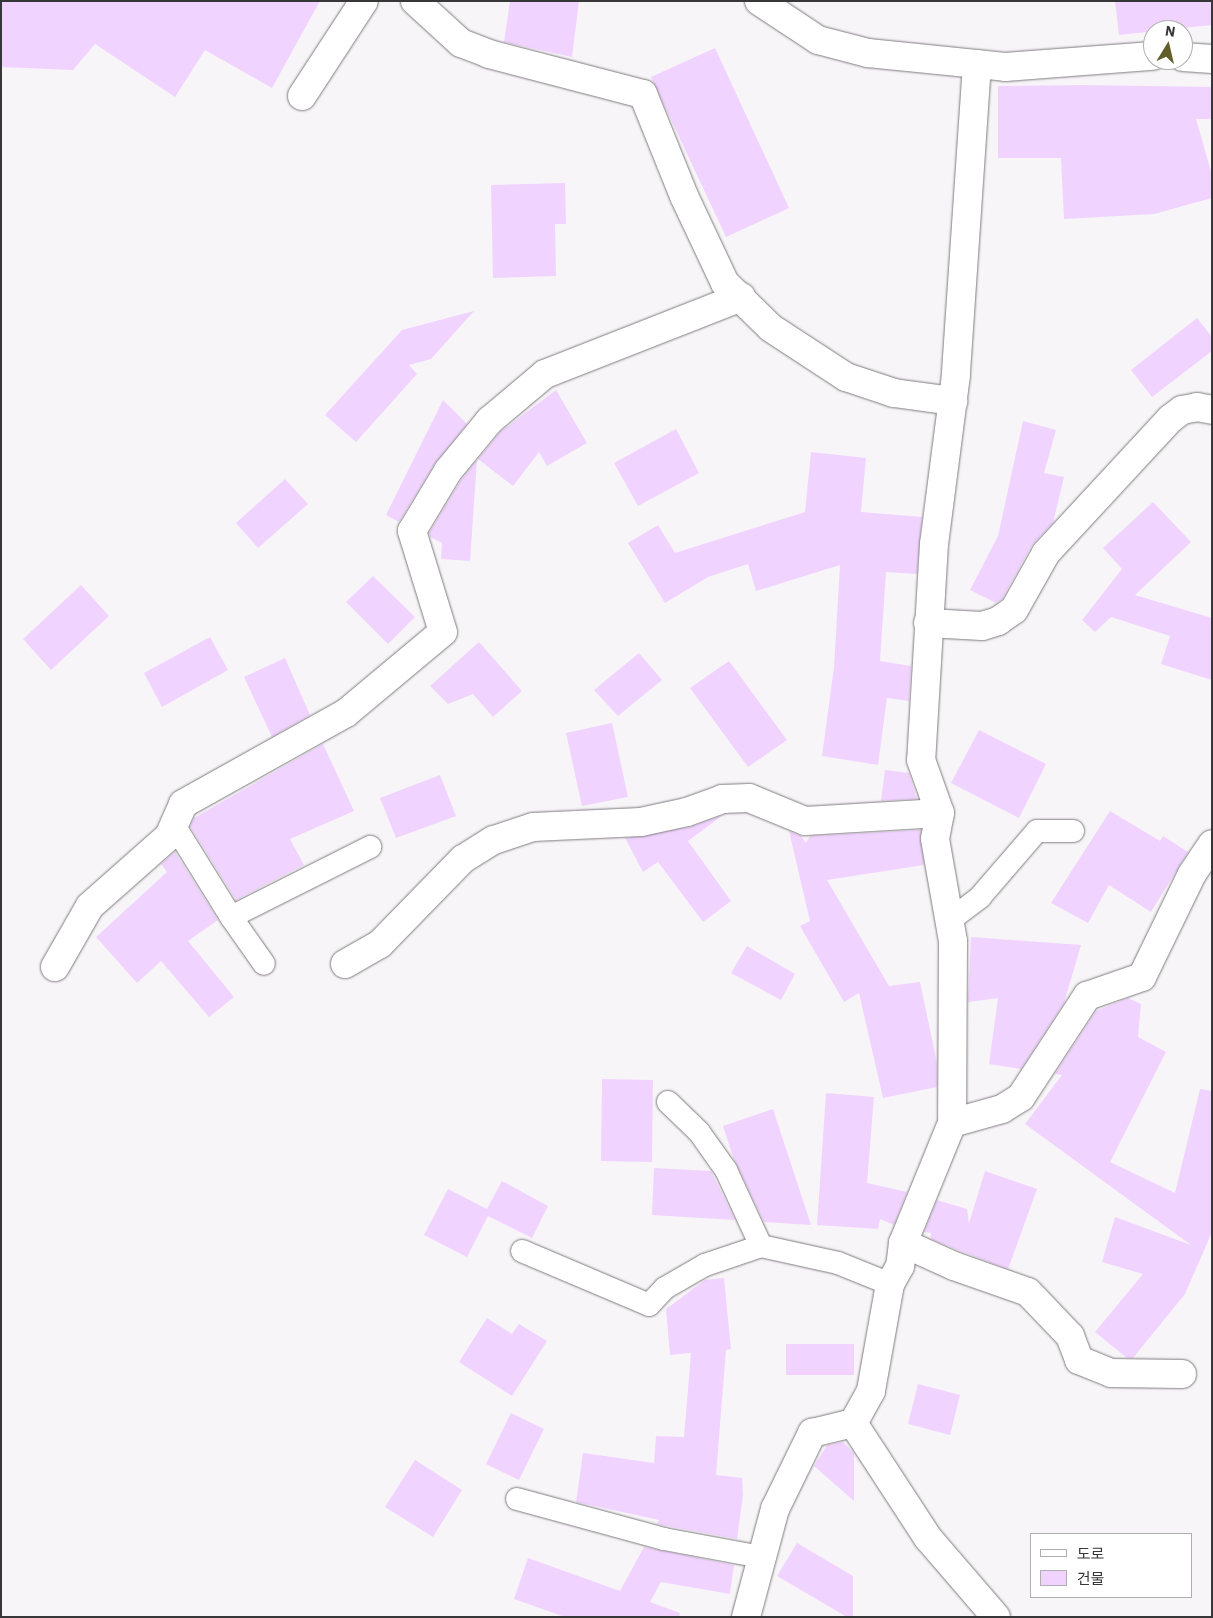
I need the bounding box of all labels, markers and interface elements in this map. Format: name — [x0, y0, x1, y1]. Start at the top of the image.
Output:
north arrow — [1143, 20, 1193, 70]
text: N — [1164, 21, 1177, 41]
legend — [1030, 1533, 1193, 1598]
text: 도로 — [1077, 1544, 1105, 1563]
text: 건물 — [1077, 1569, 1105, 1588]

